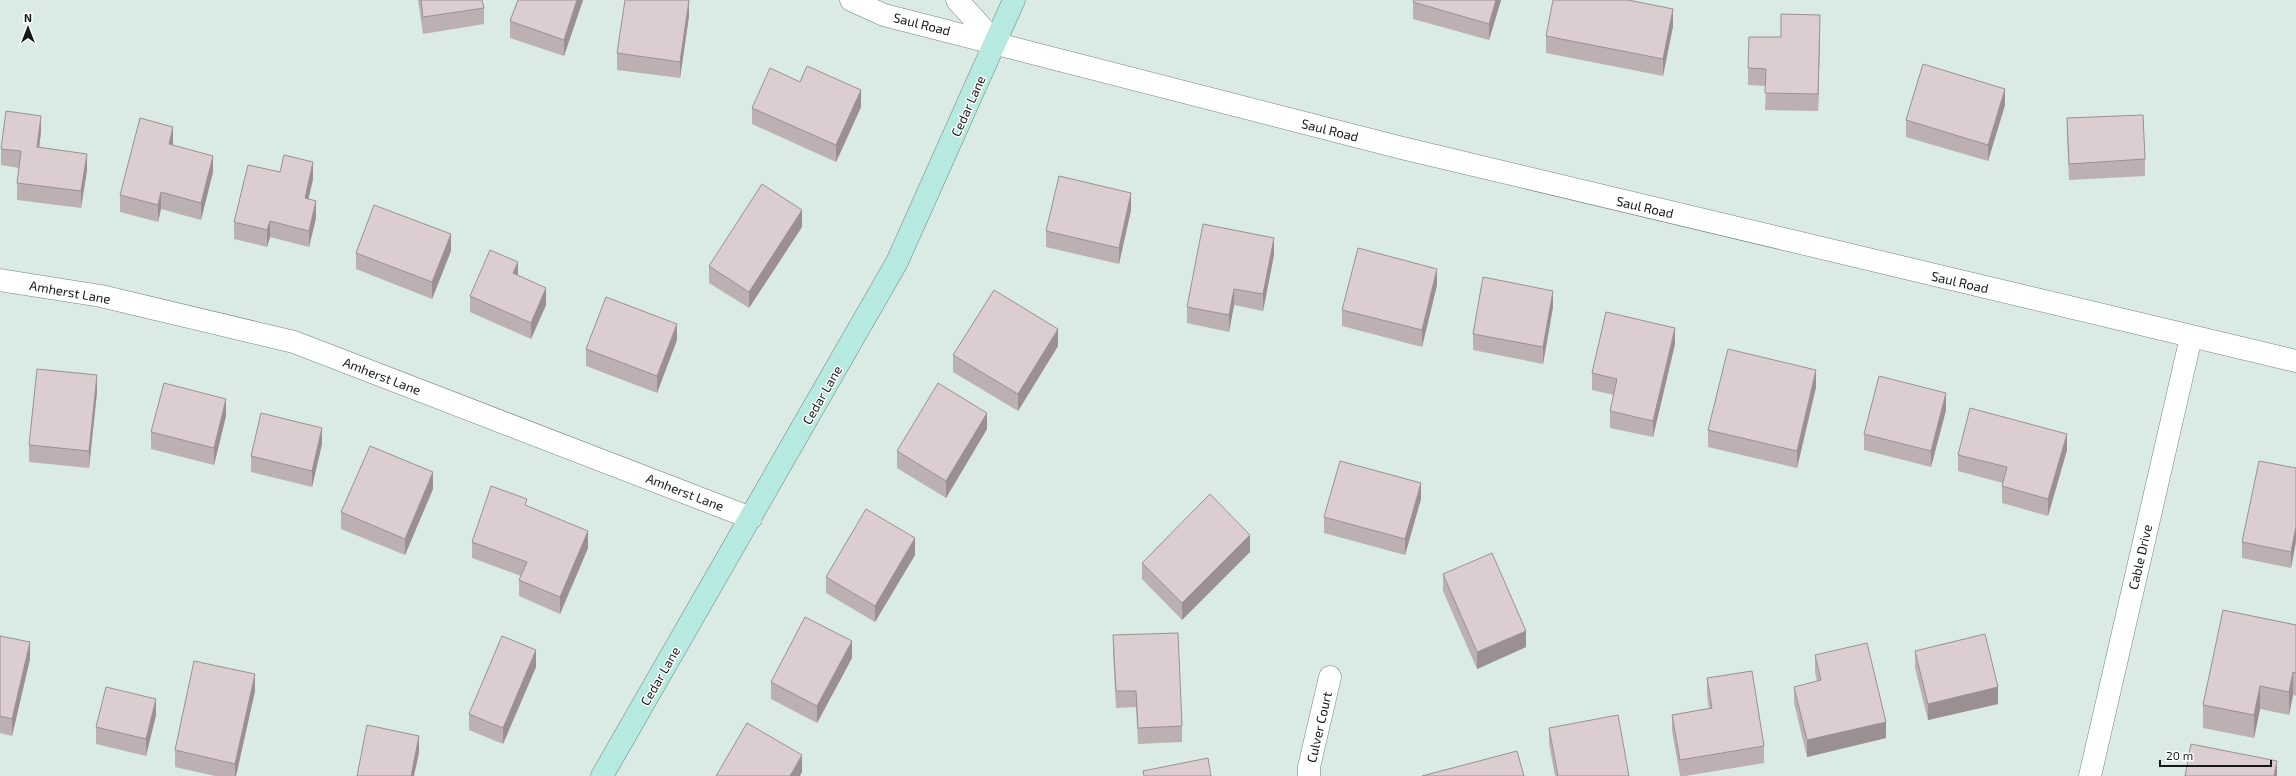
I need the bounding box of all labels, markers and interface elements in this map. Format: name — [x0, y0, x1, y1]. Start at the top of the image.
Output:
north arrow — [8, 8, 48, 48]
street label: Saul Road — [892, 9, 952, 39]
text: N — [24, 11, 32, 24]
street label: Cedar Lane — [947, 73, 989, 139]
street label: Saul Road — [1300, 115, 1360, 145]
street label: Saul Road — [1615, 193, 1675, 221]
street label: Saul Road — [1930, 268, 1990, 296]
street label: Amherst Lane — [28, 277, 112, 307]
street label: Amherst Lane — [341, 354, 423, 398]
street label: Cedar Lane — [799, 363, 845, 427]
street label: Amherst Lane — [644, 470, 726, 514]
street label: Cable Drive — [2125, 523, 2155, 591]
street label: Cedar Lane — [637, 644, 683, 708]
street label: Culver Court — [1303, 690, 1335, 764]
scale bar — [2160, 742, 2271, 768]
text: 20 m — [2166, 748, 2193, 762]

